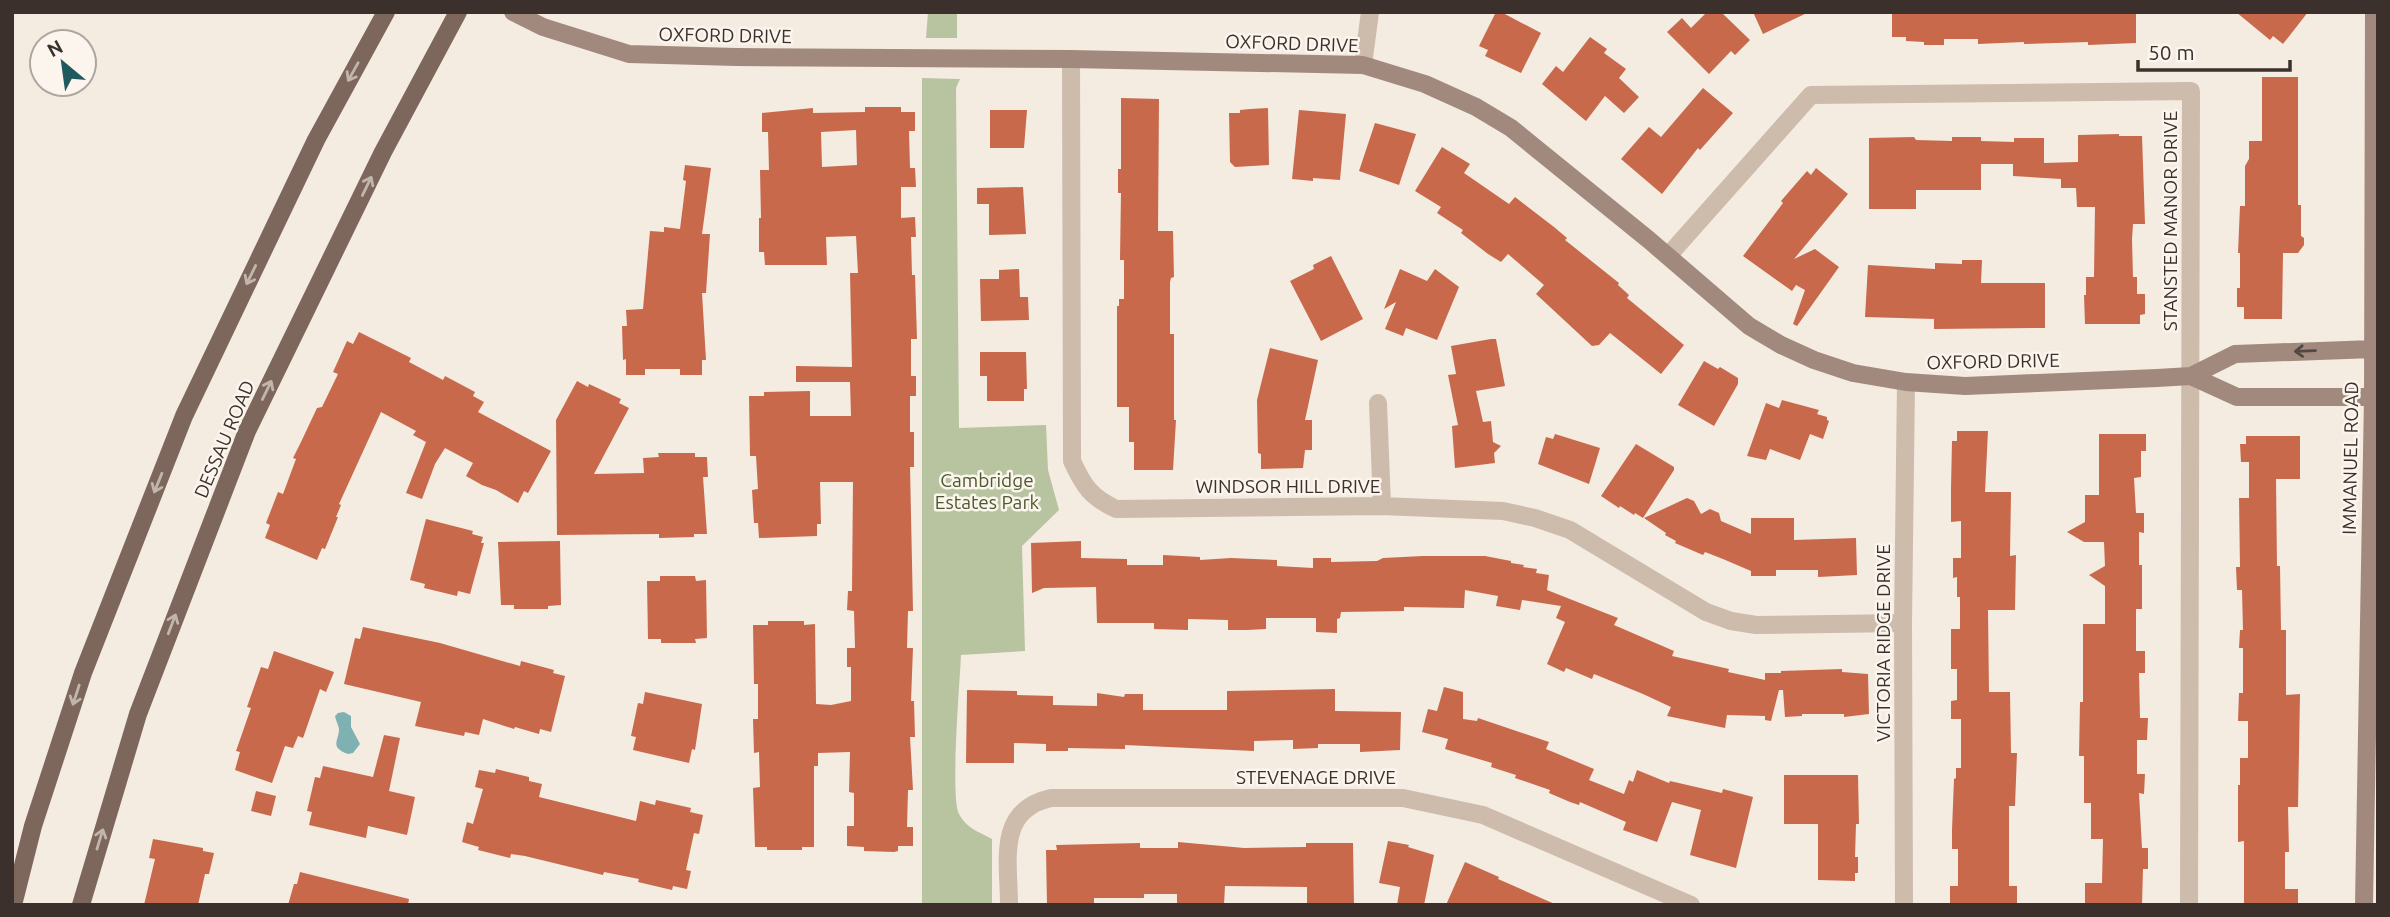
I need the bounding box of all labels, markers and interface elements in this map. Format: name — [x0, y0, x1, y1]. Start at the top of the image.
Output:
street label: OXFORD DRIVE — [658, 23, 792, 47]
north arrow — [28, 28, 98, 98]
scale bar — [2138, 28, 2290, 72]
street label: OXFORD DRIVE — [1225, 30, 1359, 56]
text: N — [43, 35, 66, 61]
text: 50 m — [2148, 40, 2195, 64]
one-way arrow — [346, 61, 360, 82]
street label: STANSTED MANOR DRIVE — [2159, 111, 2181, 331]
one-way arrow — [360, 176, 374, 197]
one-way arrow — [244, 264, 258, 285]
one-way arrow — [2294, 345, 2317, 358]
street label: OXFORD DRIVE — [1926, 349, 2060, 373]
street label: DESSAU ROAD — [189, 377, 259, 501]
one-way arrow — [261, 380, 274, 401]
street label: IMMANUEL ROAD — [2338, 381, 2362, 535]
park label: Cambridge Estates Park — [935, 469, 1040, 513]
one-way arrow — [150, 471, 163, 493]
street label: WINDSOR HILL DRIVE — [1196, 475, 1380, 497]
street label: VICTORIA RIDGE DRIVE — [1872, 544, 1894, 742]
one-way arrow — [167, 613, 180, 635]
one-way arrow — [68, 683, 81, 705]
street label: STEVENAGE DRIVE — [1236, 766, 1396, 788]
one-way arrow — [95, 829, 108, 851]

